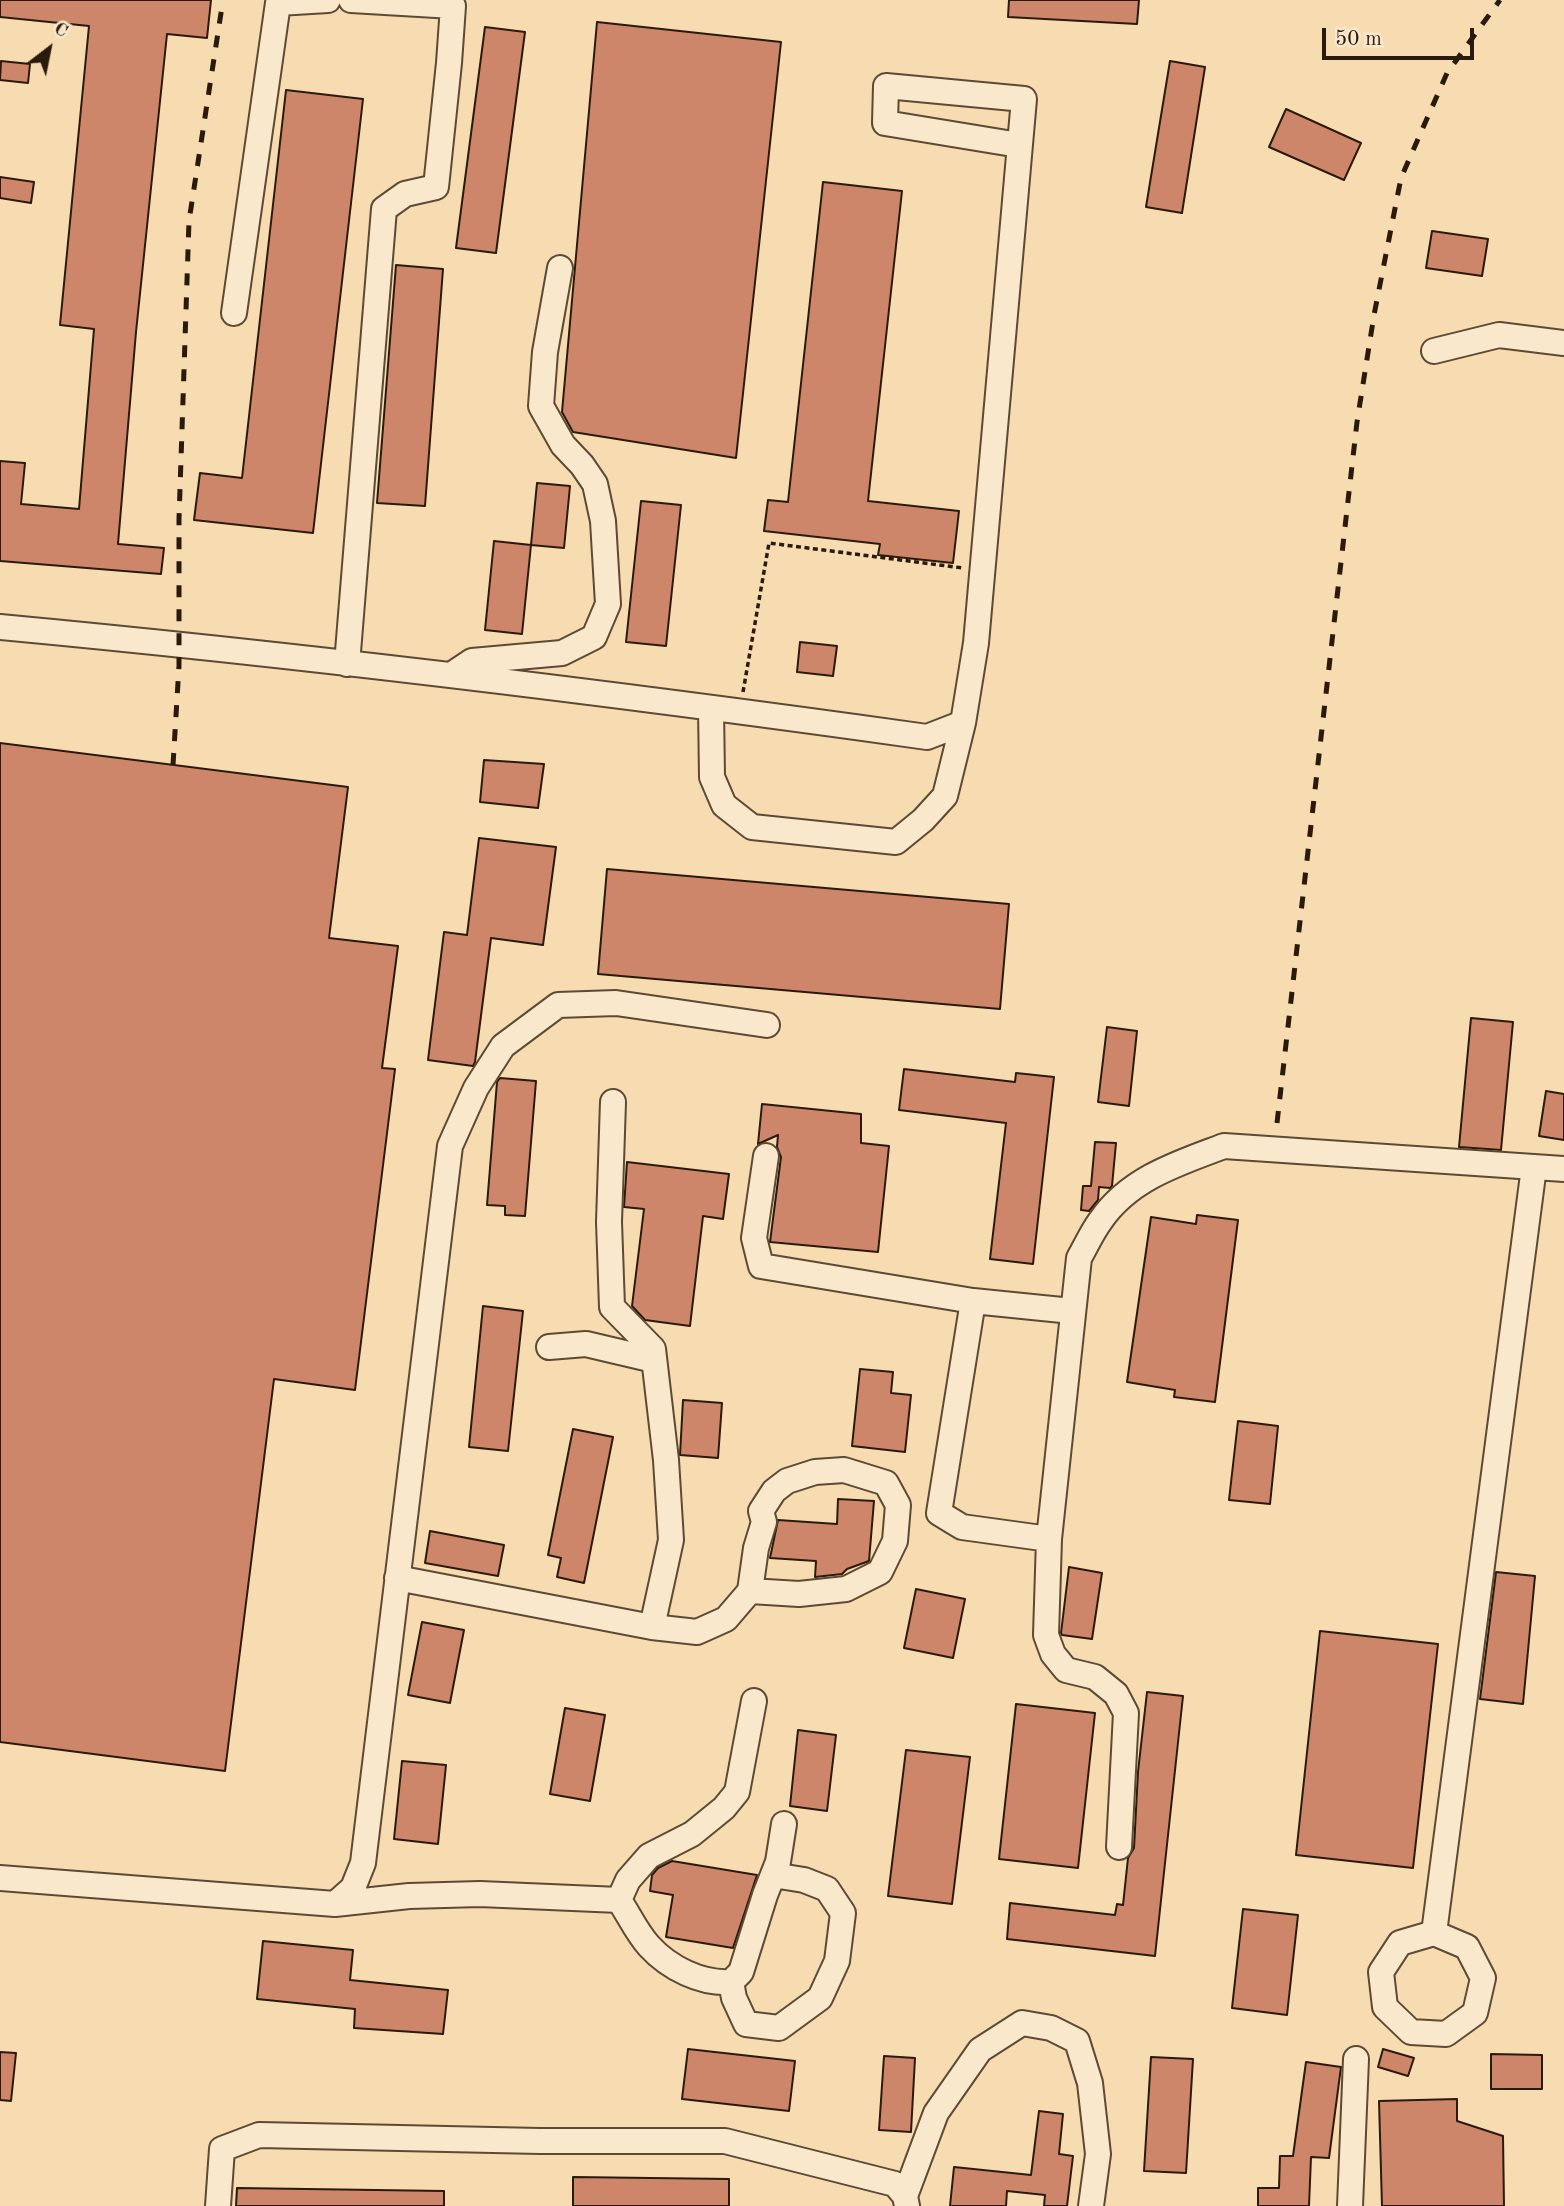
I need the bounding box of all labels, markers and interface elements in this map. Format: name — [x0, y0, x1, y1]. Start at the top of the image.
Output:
north arrow — [14, 14, 84, 84]
scale bar — [1326, 14, 1478, 58]
text: С — [50, 19, 71, 42]
text: 50 m — [1335, 29, 1382, 50]

